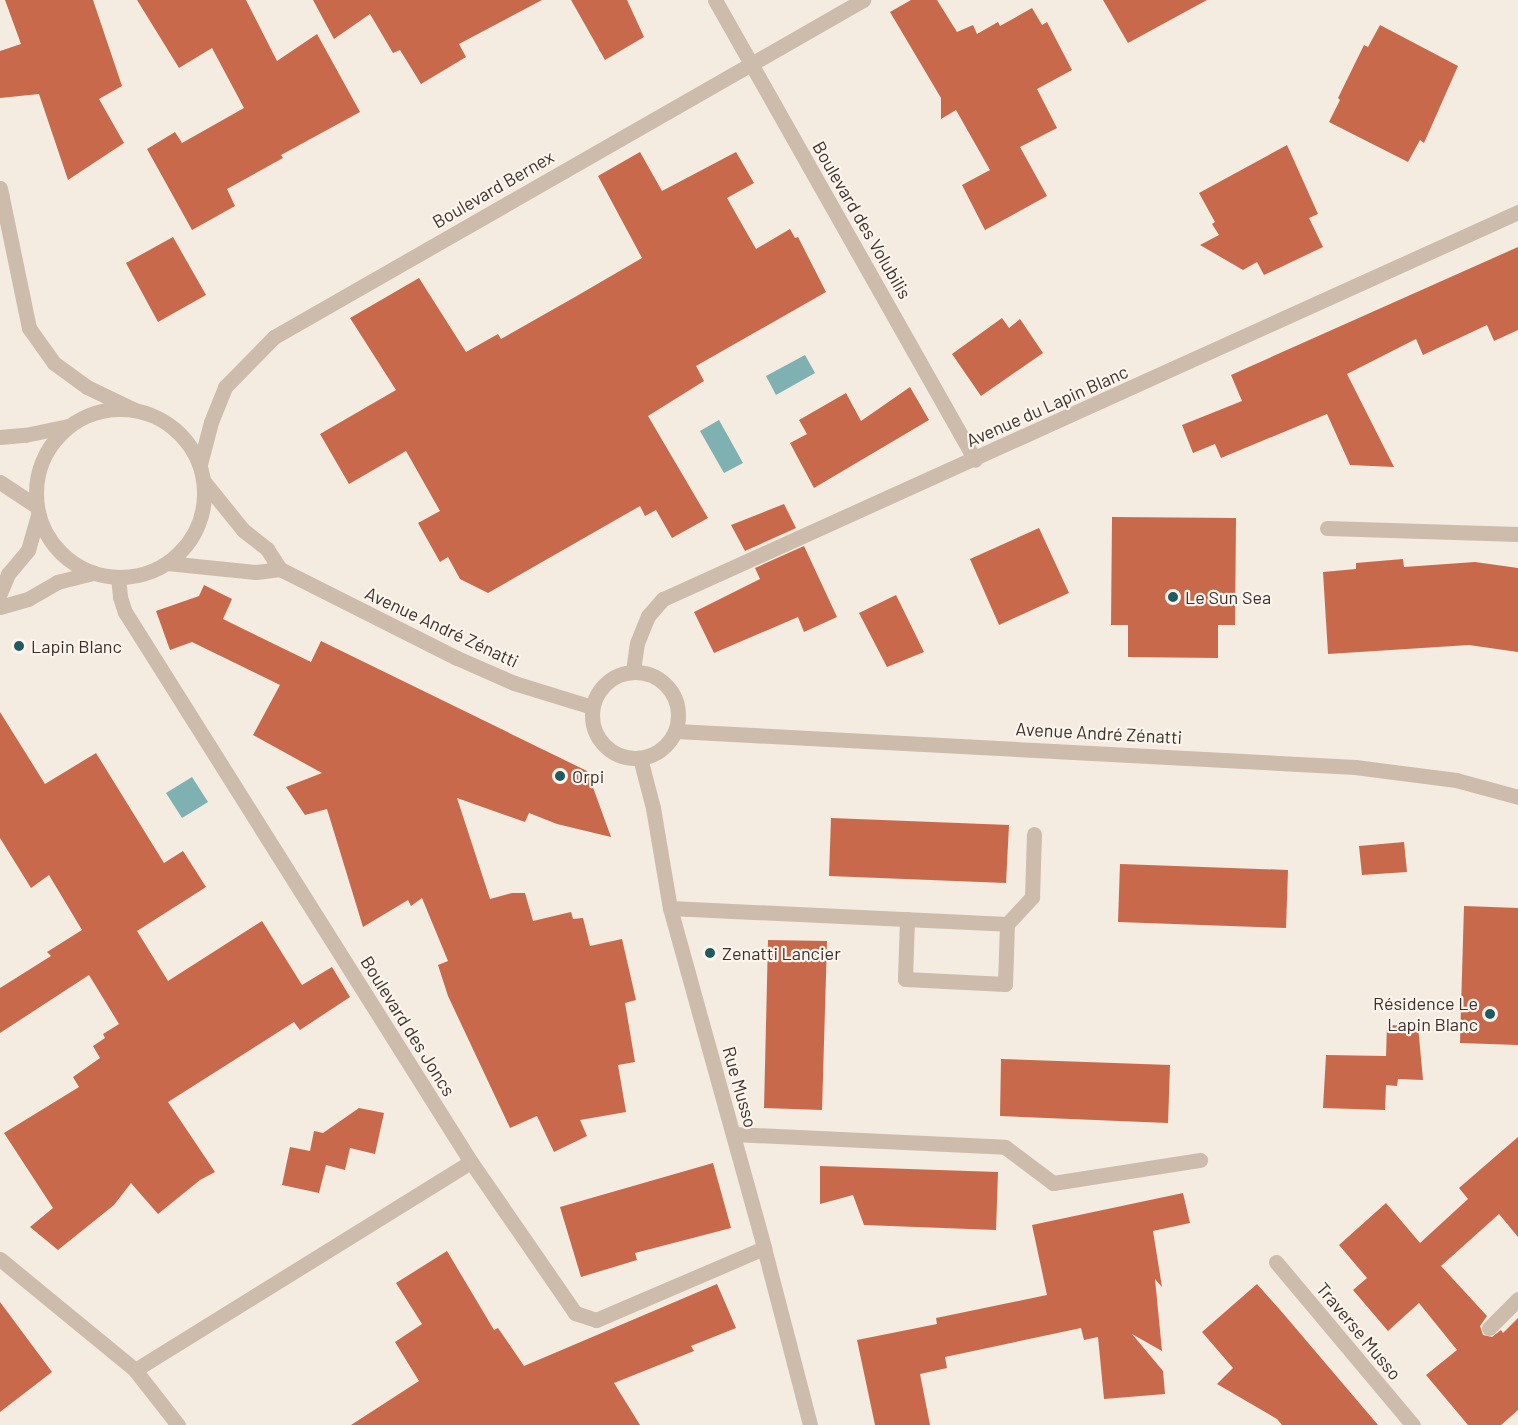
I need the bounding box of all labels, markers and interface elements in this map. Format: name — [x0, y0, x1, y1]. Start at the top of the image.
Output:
street label: Boulevard des Volubilis — [808, 137, 916, 303]
street label: Boulevard Bernex — [428, 145, 558, 233]
street label: Avenue du Lapin Blanc — [963, 361, 1131, 451]
street label: Avenue André Zénatti — [362, 582, 522, 672]
place label: Le Sun Sea — [1185, 586, 1271, 608]
marker: Le Sun Sea — [1166, 590, 1180, 604]
place label: Lapin Blanc — [31, 635, 122, 657]
marker: Lapin Blanc — [12, 639, 26, 653]
street label: Avenue André Zénatti — [1015, 718, 1183, 748]
place label: Orpi — [572, 765, 604, 787]
marker: Orpi — [553, 769, 567, 783]
place label: Zenatti Lancier — [722, 942, 841, 964]
marker: Zenatti Lancier — [703, 946, 717, 960]
street label: Boulevard des Joncs — [356, 952, 460, 1100]
place label: Résidence Le Lapin Blanc — [1373, 993, 1478, 1036]
marker: Résidence Le Lapin Blanc — [1483, 1007, 1497, 1021]
street label: Rue Musso — [718, 1044, 762, 1130]
street label: Traverse Musso — [1312, 1278, 1406, 1384]

